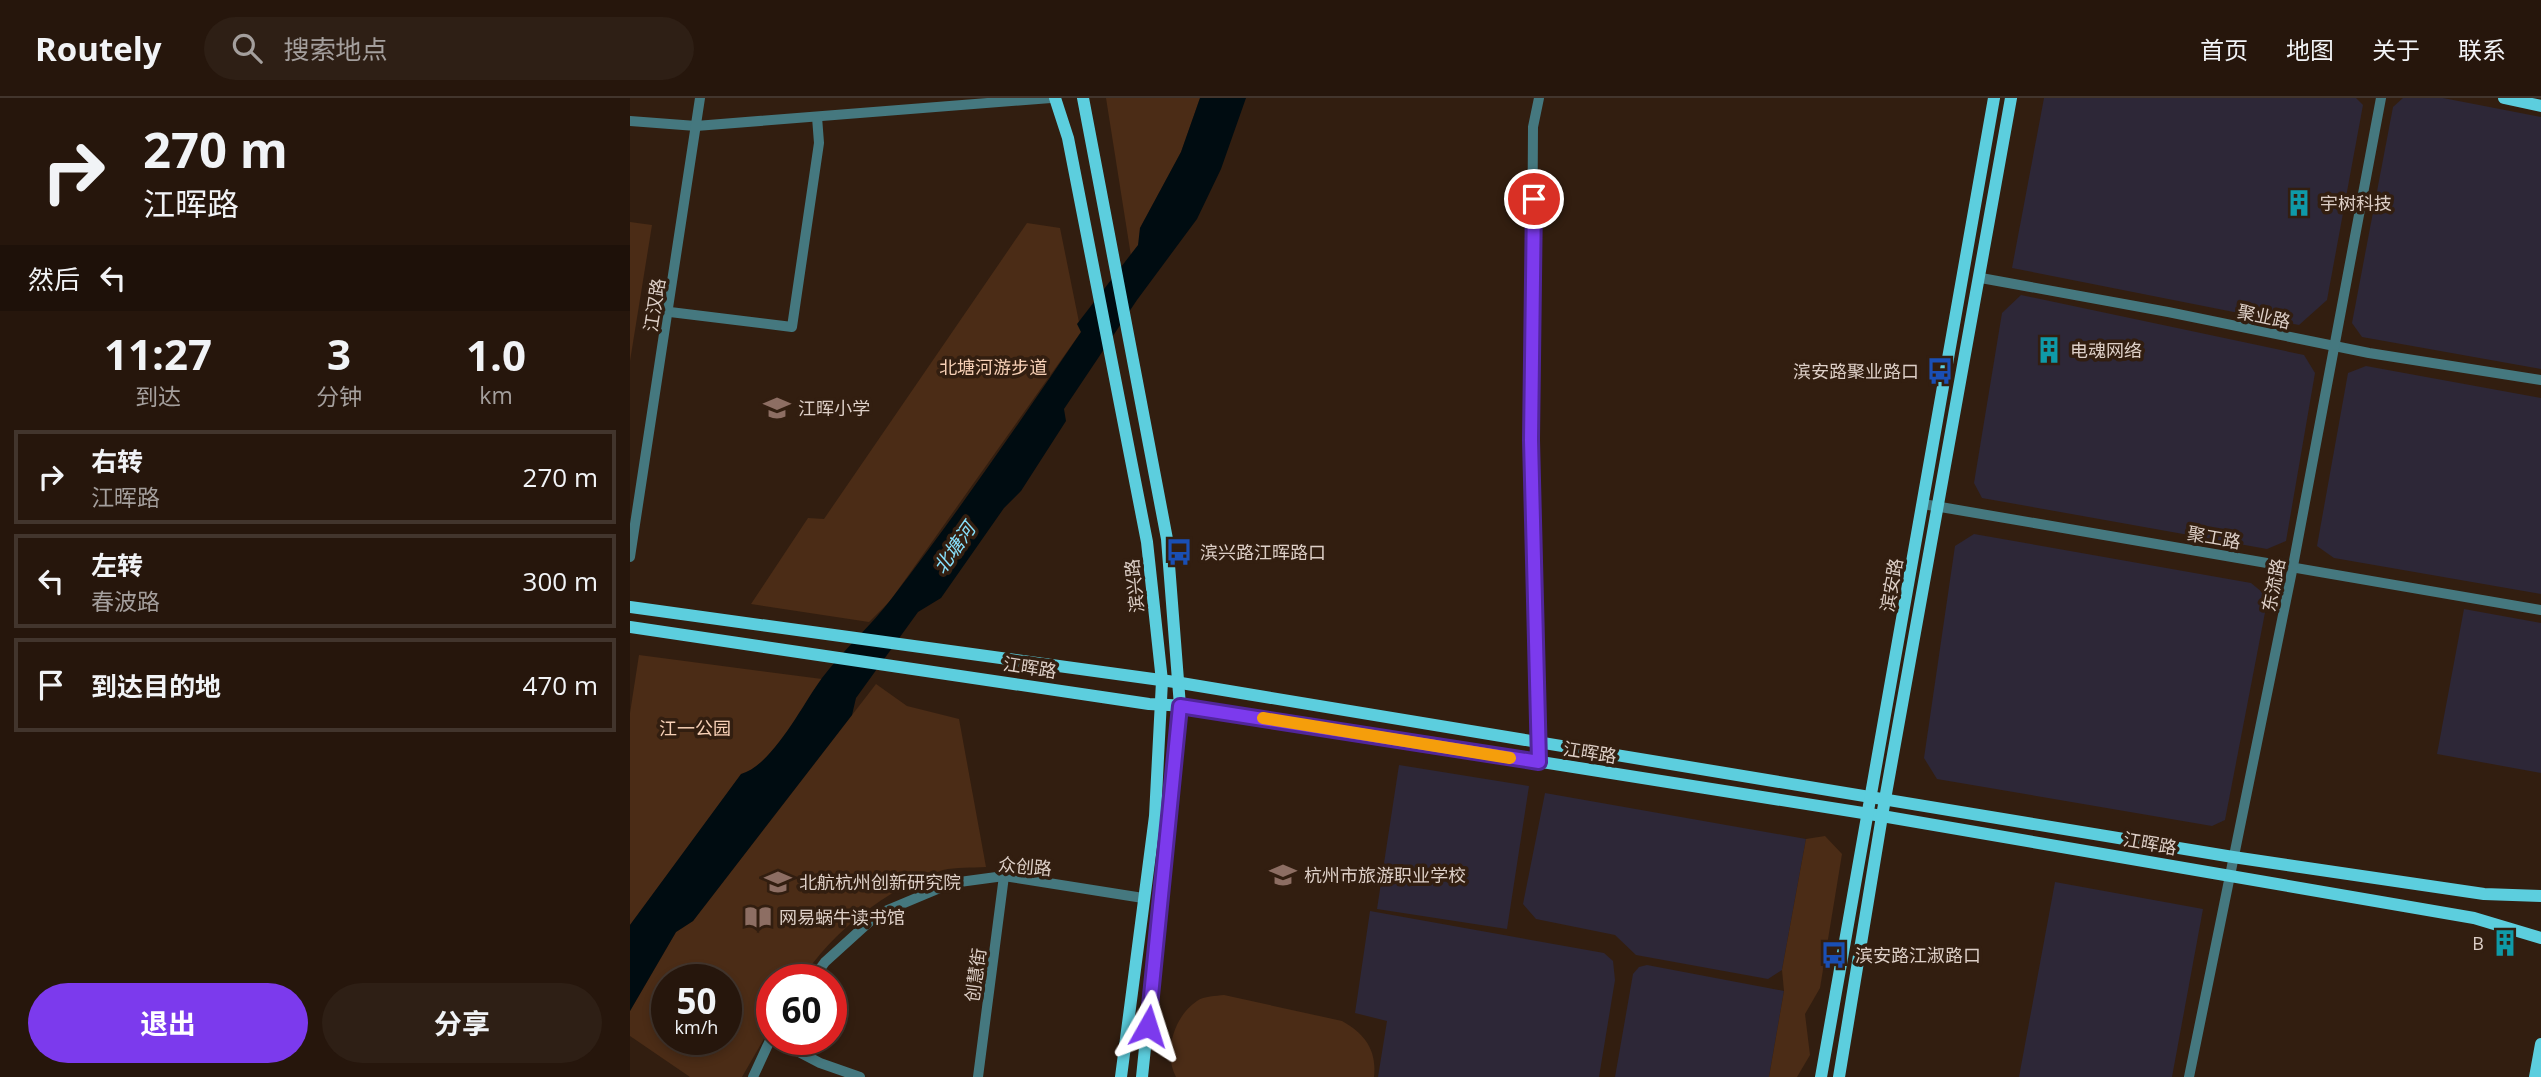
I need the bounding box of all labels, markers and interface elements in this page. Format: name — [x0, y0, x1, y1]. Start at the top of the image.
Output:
search box — [204, 17, 694, 80]
text: Routely — [35, 26, 162, 71]
icon: search — [228, 29, 266, 67]
text: 搜索地点 — [284, 31, 388, 67]
text: 首页 — [2200, 33, 2248, 66]
text: 地图 — [2286, 33, 2334, 66]
text: 关于 — [2372, 33, 2420, 66]
text: 联系 — [2458, 33, 2506, 66]
text: 270 m — [143, 116, 288, 182]
icon: right — [28, 126, 119, 217]
pin — [1504, 169, 1564, 229]
icon: arrive — [1515, 180, 1553, 218]
text: 江晖路 — [143, 182, 239, 225]
building icon: 宇树科技 — [2284, 188, 2314, 218]
place label: 宇树科技 — [2320, 191, 2392, 215]
icon: left — [94, 259, 132, 297]
text: 然后 — [28, 261, 80, 297]
street label: 江汉路 — [638, 276, 670, 334]
street label: 聚业路 — [2235, 299, 2293, 333]
text: 11:27 — [104, 325, 212, 382]
text: 3 — [327, 325, 351, 382]
text: 1.0 — [466, 326, 526, 383]
building icon: 电魂网络 — [2034, 335, 2064, 365]
place label: 电魂网络 — [2070, 338, 2142, 362]
park label: 北塘河游步道 — [939, 355, 1047, 379]
bus stop icon: 滨安路聚业路口 — [1925, 356, 1955, 386]
place label: 滨安路聚业路口 — [1793, 359, 1919, 383]
text: km — [479, 379, 513, 411]
text: 到达 — [135, 380, 181, 412]
text: 分钟 — [316, 380, 362, 412]
school or university icon: 江晖小学 — [762, 393, 792, 423]
place label: 江晖小学 — [798, 396, 870, 420]
text: 右转 — [91, 443, 143, 479]
icon: right — [32, 458, 70, 496]
text: 270 m — [523, 459, 598, 495]
text: 江晖路 — [91, 481, 160, 513]
water label: 北塘河 — [927, 514, 983, 579]
street label: 聚工路 — [2185, 520, 2243, 554]
bus stop icon: 滨兴路江晖路口 — [1164, 537, 1194, 567]
place label: 滨兴路江晖路口 — [1200, 540, 1326, 564]
text: 左转 — [91, 547, 143, 583]
street label: 滨安路 — [1874, 556, 1908, 614]
street label: 东流路 — [2256, 556, 2290, 614]
street label: 滨兴路 — [1119, 558, 1149, 614]
icon: left — [32, 562, 70, 600]
text: 300 m — [523, 563, 598, 599]
text: 春波路 — [91, 585, 160, 617]
street label: 江晖路 — [1001, 651, 1059, 683]
icon: arrive — [32, 666, 70, 704]
text: 470 m — [523, 667, 598, 703]
text: 到达目的地 — [91, 668, 221, 704]
park label: 江一公园 — [659, 716, 731, 740]
street label: 江晖路 — [1561, 736, 1619, 768]
street label: 江晖路 — [2121, 826, 2179, 860]
street label: 众创路 — [997, 852, 1053, 880]
school or university icon: 杭州市旅游职业学校 — [1268, 860, 1298, 890]
place label: 杭州市旅游职业学校 — [1304, 863, 1466, 887]
school or university icon: 北航杭州创新研究院 — [763, 867, 793, 897]
place label: 北航杭州创新研究院 — [799, 870, 961, 894]
library icon: 网易蜗牛读书馆 — [743, 902, 773, 932]
place label: 网易蜗牛读书馆 — [779, 905, 905, 929]
building icon: B — [2490, 928, 2520, 958]
place label: B — [2472, 931, 2484, 955]
bus stop icon: 滨安路江淑路口 — [1819, 940, 1849, 970]
place label: 滨安路江淑路口 — [1855, 943, 1981, 967]
street label: 创慧街 — [959, 947, 991, 1003]
speed limit sign: 60 — [756, 964, 847, 1055]
text: 50 — [676, 977, 717, 1024]
button: 退出 — [28, 983, 308, 1063]
button: 分享 — [322, 983, 602, 1063]
position arrow — [1111, 989, 1185, 1063]
text: km/h — [675, 1015, 718, 1039]

